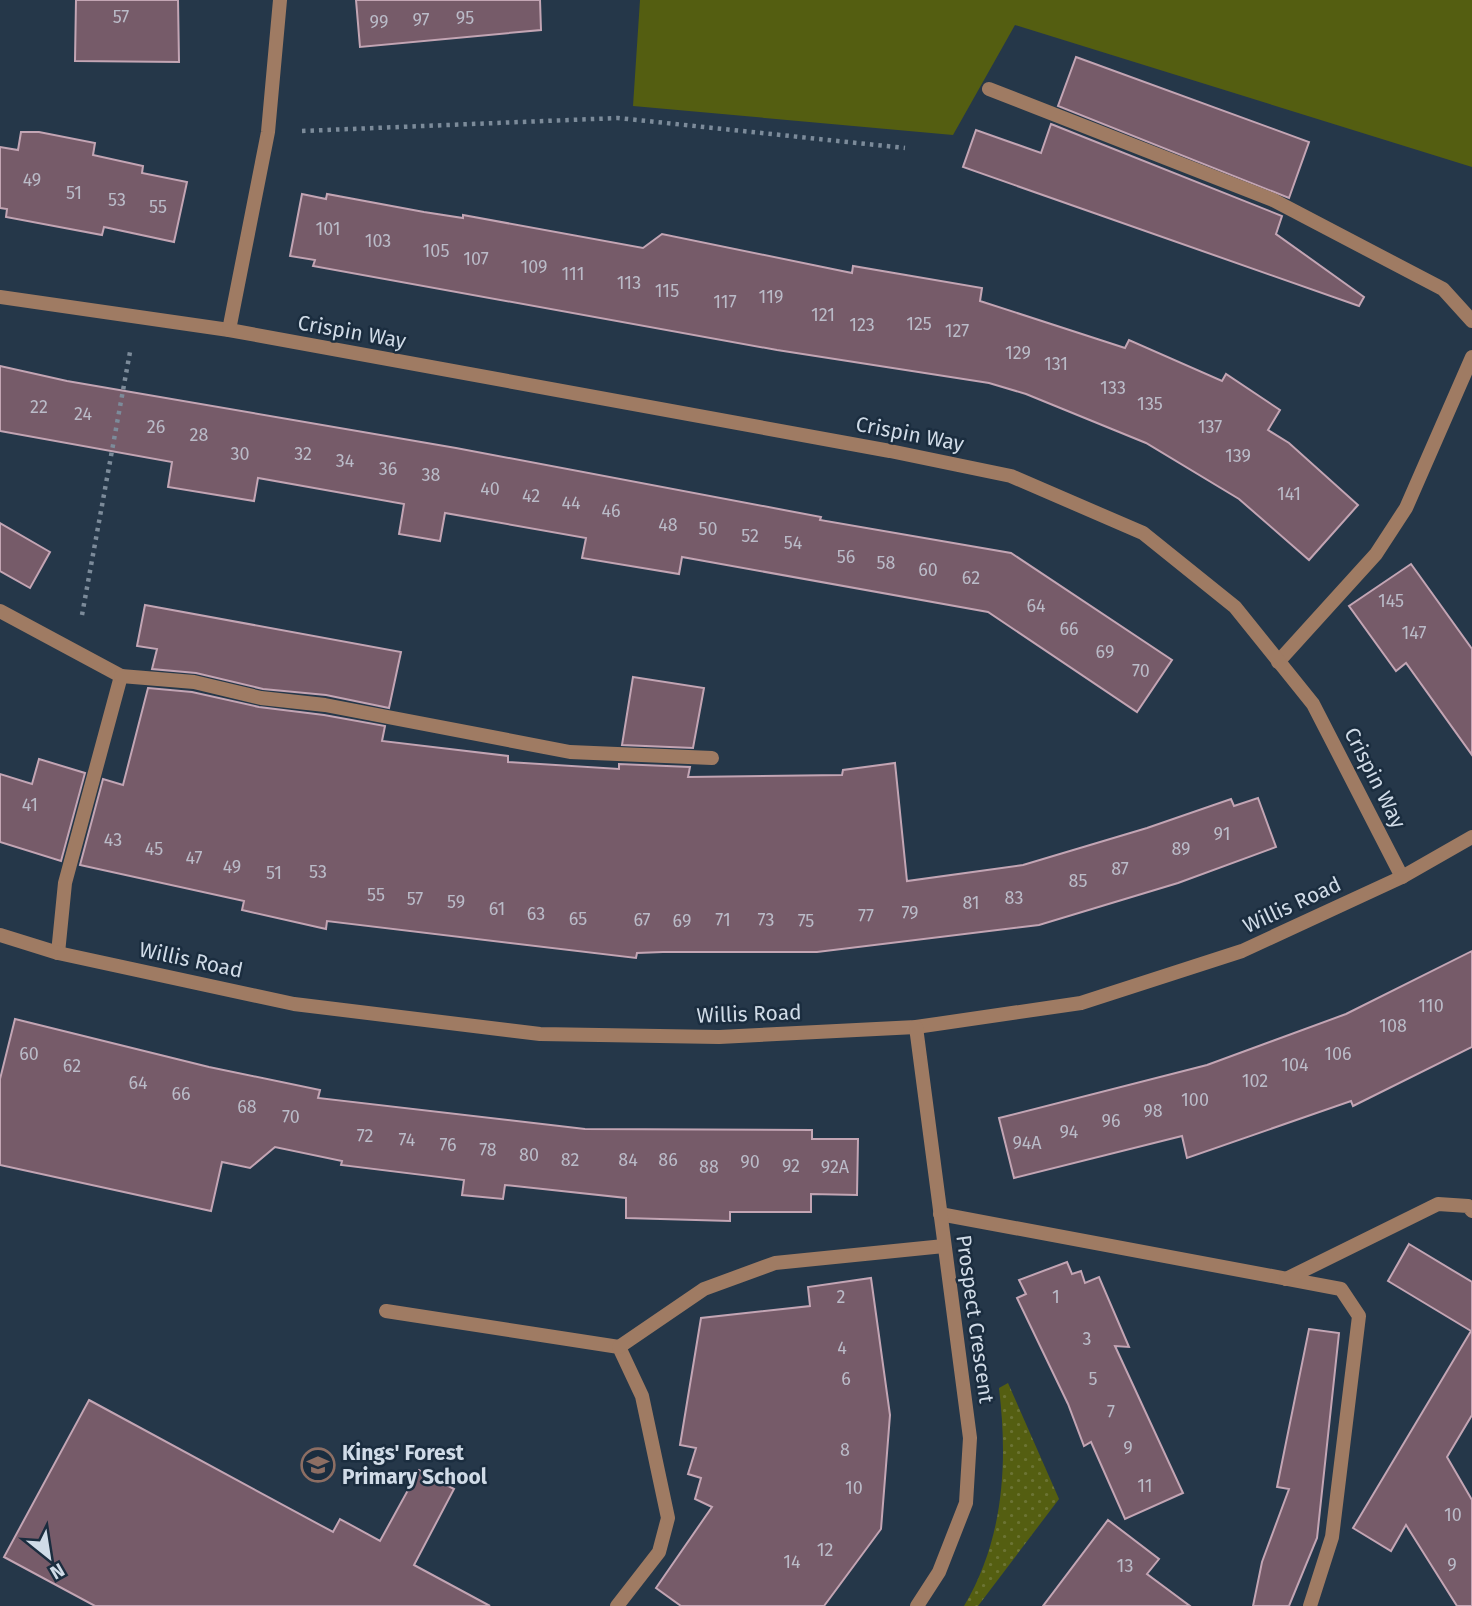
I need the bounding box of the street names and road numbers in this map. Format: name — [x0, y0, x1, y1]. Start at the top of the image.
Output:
street label: Crispin Way — [296, 310, 409, 354]
street label: Crispin Way — [854, 411, 967, 457]
street label: Crispin Way — [1339, 723, 1412, 833]
street label: Willis Road — [1239, 871, 1345, 939]
street label: Willis Road — [137, 936, 245, 984]
street label: Willis Road — [696, 999, 802, 1029]
street label: Prospect Crescent — [950, 1233, 1000, 1405]

